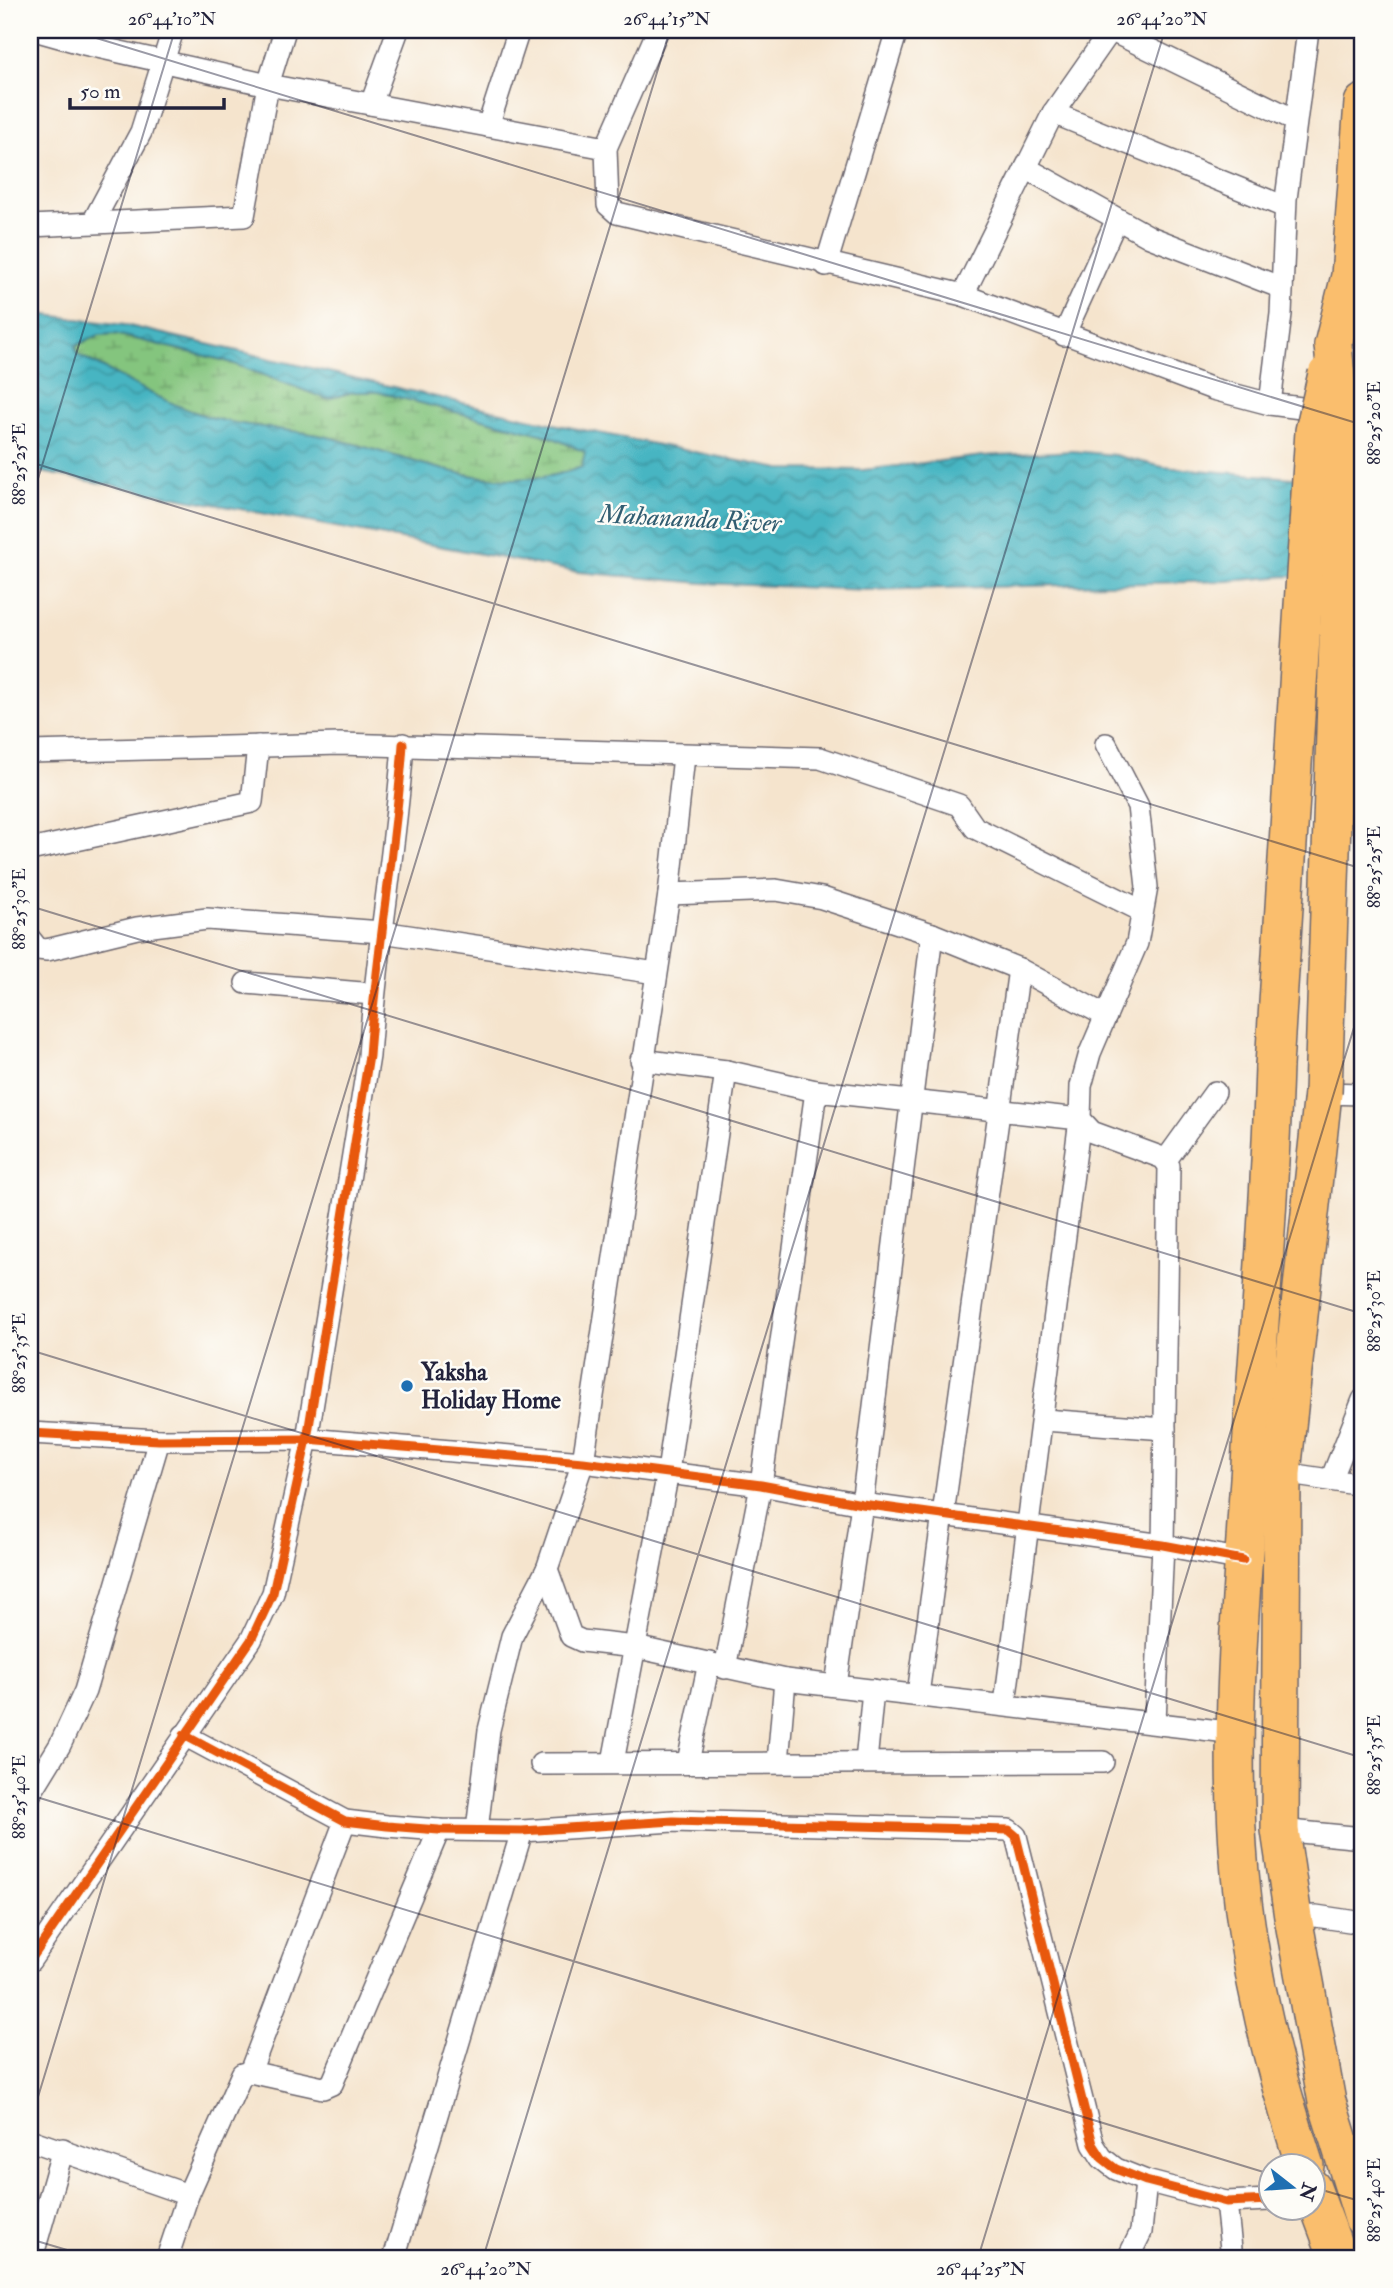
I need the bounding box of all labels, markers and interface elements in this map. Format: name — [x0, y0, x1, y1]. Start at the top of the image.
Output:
text: 26°44'10"N — [128, 8, 216, 31]
text: 26°44'15"N — [624, 8, 710, 31]
text: 26°44'20"N — [1117, 8, 1207, 31]
scale bar — [70, 66, 224, 110]
text: 50 m — [80, 78, 121, 105]
text: 88°25'20"E — [1363, 381, 1386, 465]
text: 88°25'25"E — [8, 423, 31, 505]
water label: Mahananda River — [596, 498, 783, 540]
text: 88°25'25"E — [1363, 826, 1386, 908]
text: 88°25'30"E — [8, 868, 31, 950]
text: 88°25'30"E — [1363, 1270, 1386, 1352]
text: 88°25'35"E — [8, 1313, 31, 1393]
place label: Yaksha Holiday Home — [420, 1357, 561, 1416]
marker: Yaksha Holiday Home — [399, 1378, 415, 1394]
text: 88°25'35"E — [1363, 1715, 1386, 1795]
text: 88°25'40"E — [8, 1755, 31, 1839]
north arrow — [1256, 2152, 1326, 2222]
text: 88°25'40"E — [1363, 2158, 1386, 2242]
text: N — [1293, 2179, 1322, 2204]
text: 26°44'20"N — [441, 2258, 531, 2281]
text: 26°44'25"N — [936, 2258, 1026, 2281]

